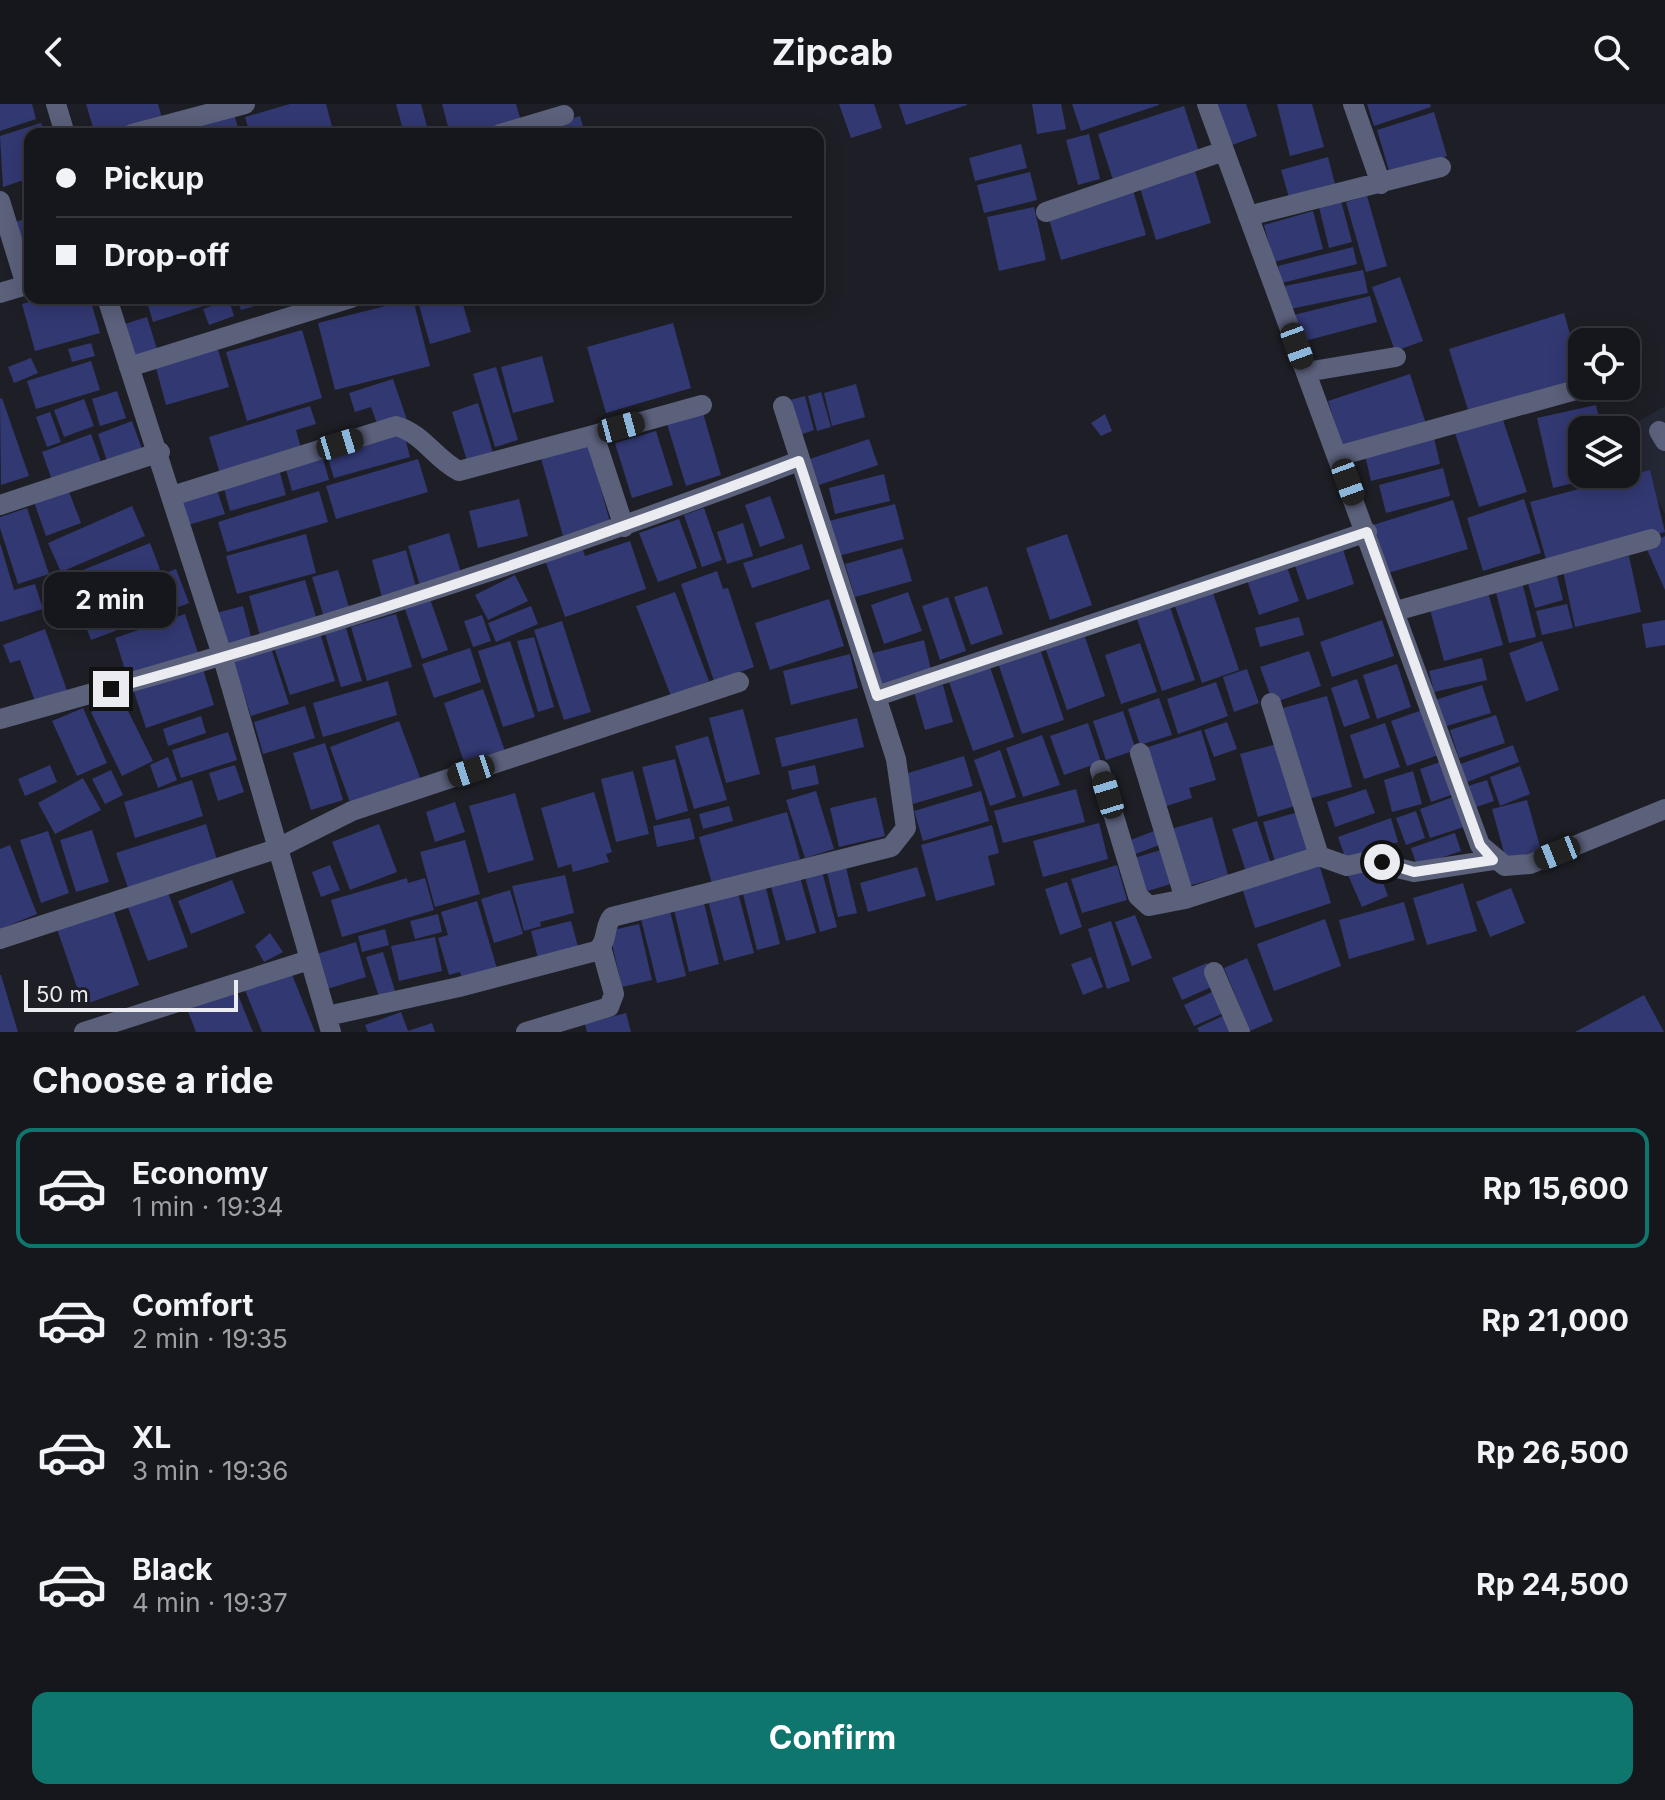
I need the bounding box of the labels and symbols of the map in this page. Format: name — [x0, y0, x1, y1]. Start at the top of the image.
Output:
car — [1278, 319, 1316, 373]
car — [595, 409, 647, 445]
car — [314, 426, 366, 462]
car — [1329, 455, 1367, 509]
callout: 2 min — [45, 573, 177, 629]
route end — [93, 671, 129, 707]
car — [444, 752, 498, 790]
car — [1090, 769, 1126, 821]
car — [1530, 833, 1584, 873]
route start — [1364, 844, 1400, 880]
scale bar — [24, 976, 238, 1012]

